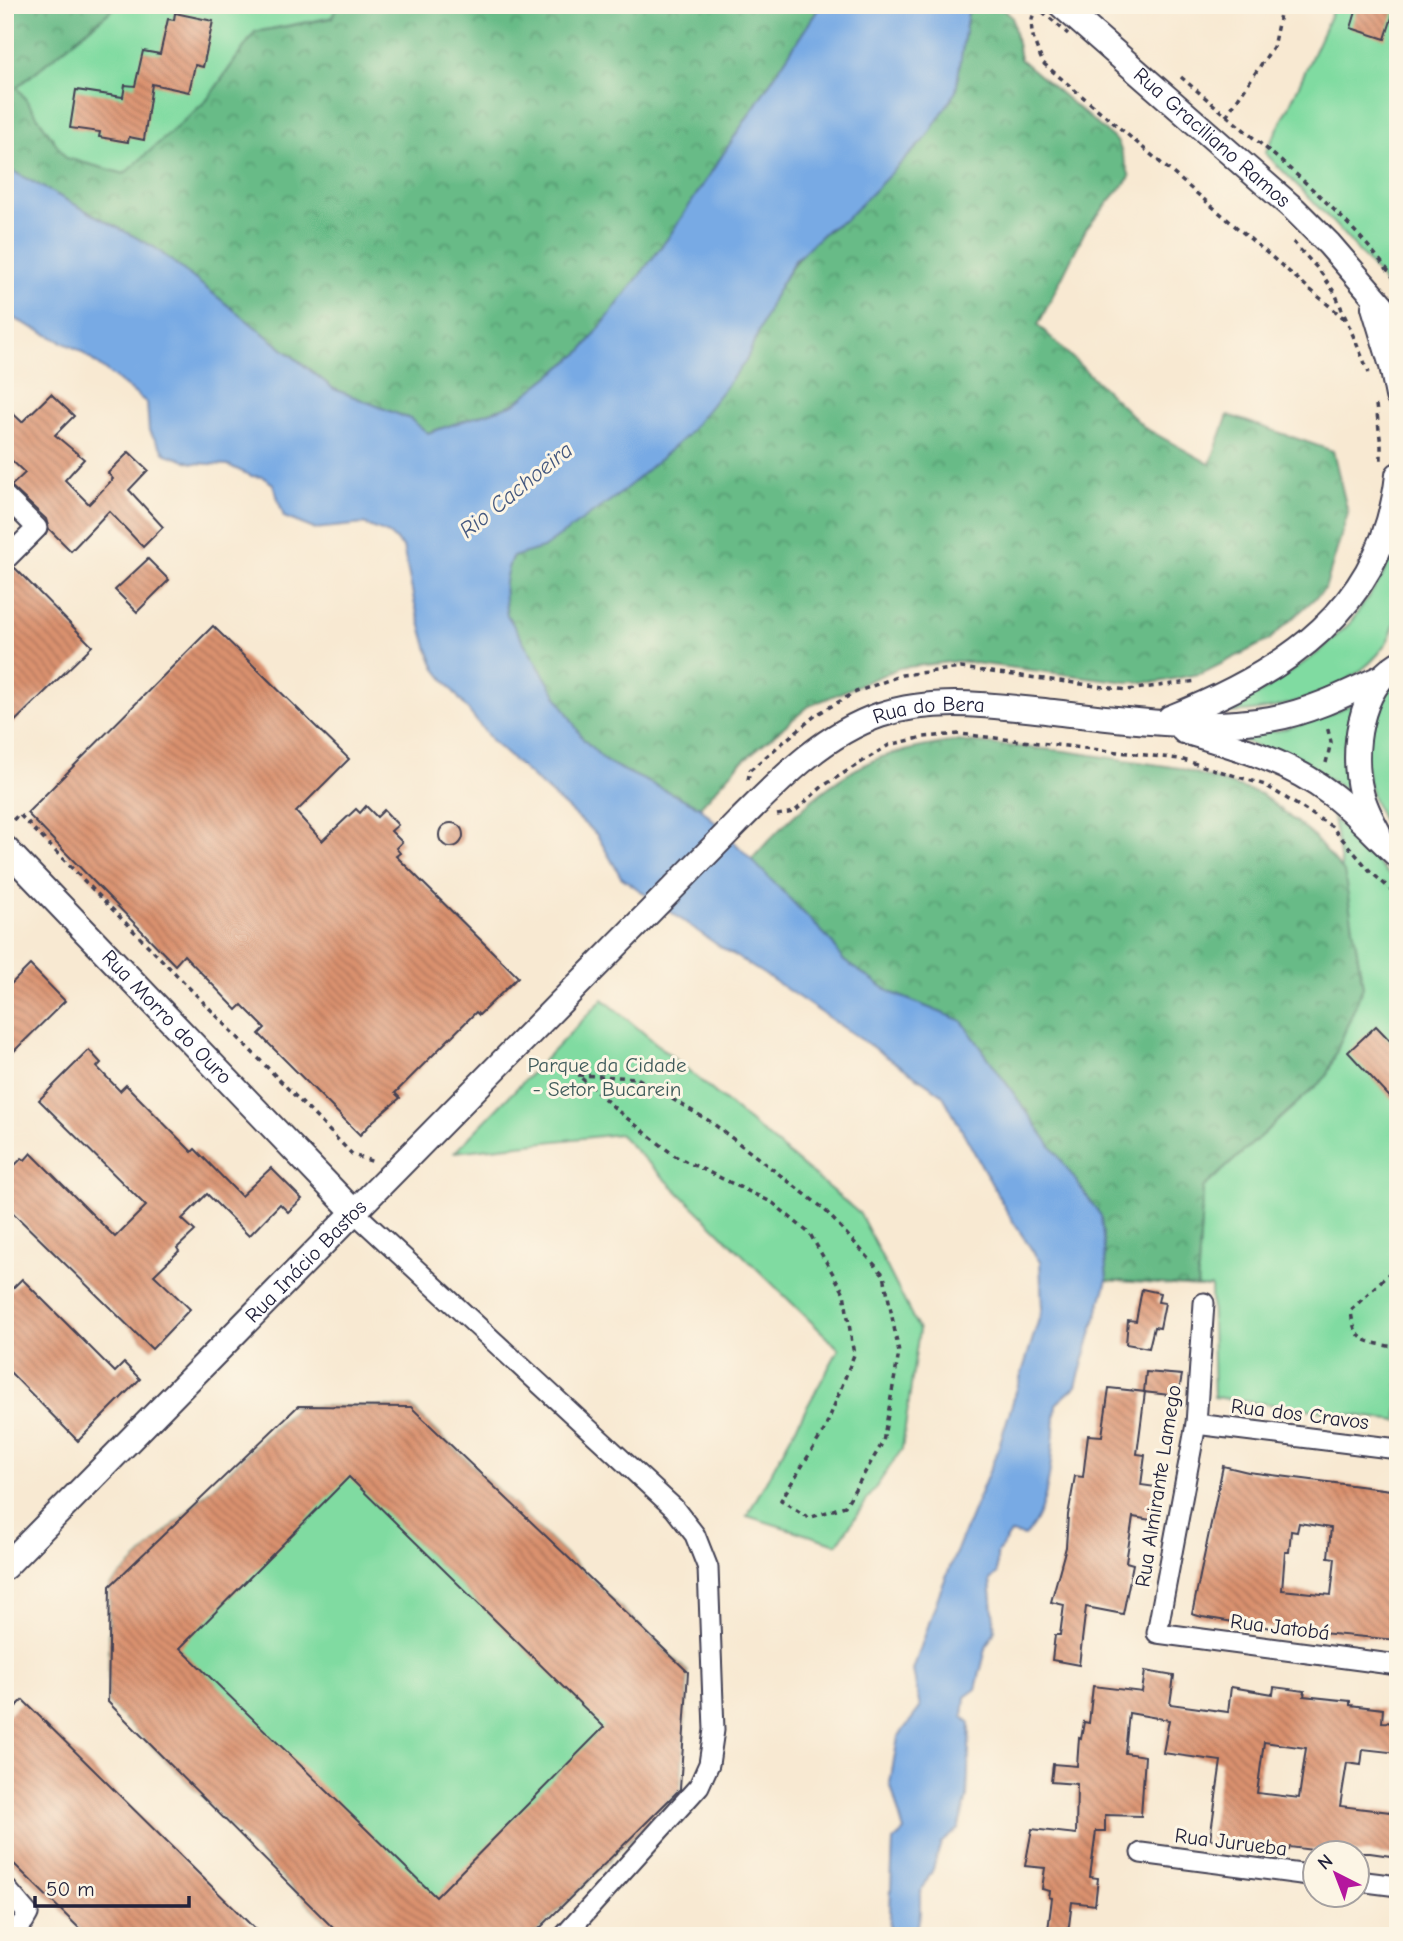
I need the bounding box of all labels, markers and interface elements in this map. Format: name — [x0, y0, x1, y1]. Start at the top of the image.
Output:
street label: Rua Graciliano Ramos — [1129, 62, 1295, 212]
water label: Rio Cachoeira — [454, 436, 578, 544]
street label: Rua do Bera — [869, 692, 985, 729]
street label: Rua Morro do Ouro — [97, 945, 237, 1089]
park label: Parque da Cidade - Setor Bucarein — [527, 1053, 687, 1101]
street label: Rua Inácio Bastos — [240, 1195, 371, 1328]
street label: Rua Almirante Lamego — [1130, 1383, 1186, 1589]
street label: Rua dos Cravos — [1230, 1394, 1370, 1434]
street label: Rua Jatobá — [1229, 1609, 1331, 1645]
street label: Rua Jurueba — [1173, 1823, 1289, 1861]
north arrow — [1302, 1840, 1372, 1910]
text: N — [1313, 1850, 1337, 1874]
scale bar — [35, 1864, 189, 1908]
text: 50 m — [46, 1877, 95, 1901]

